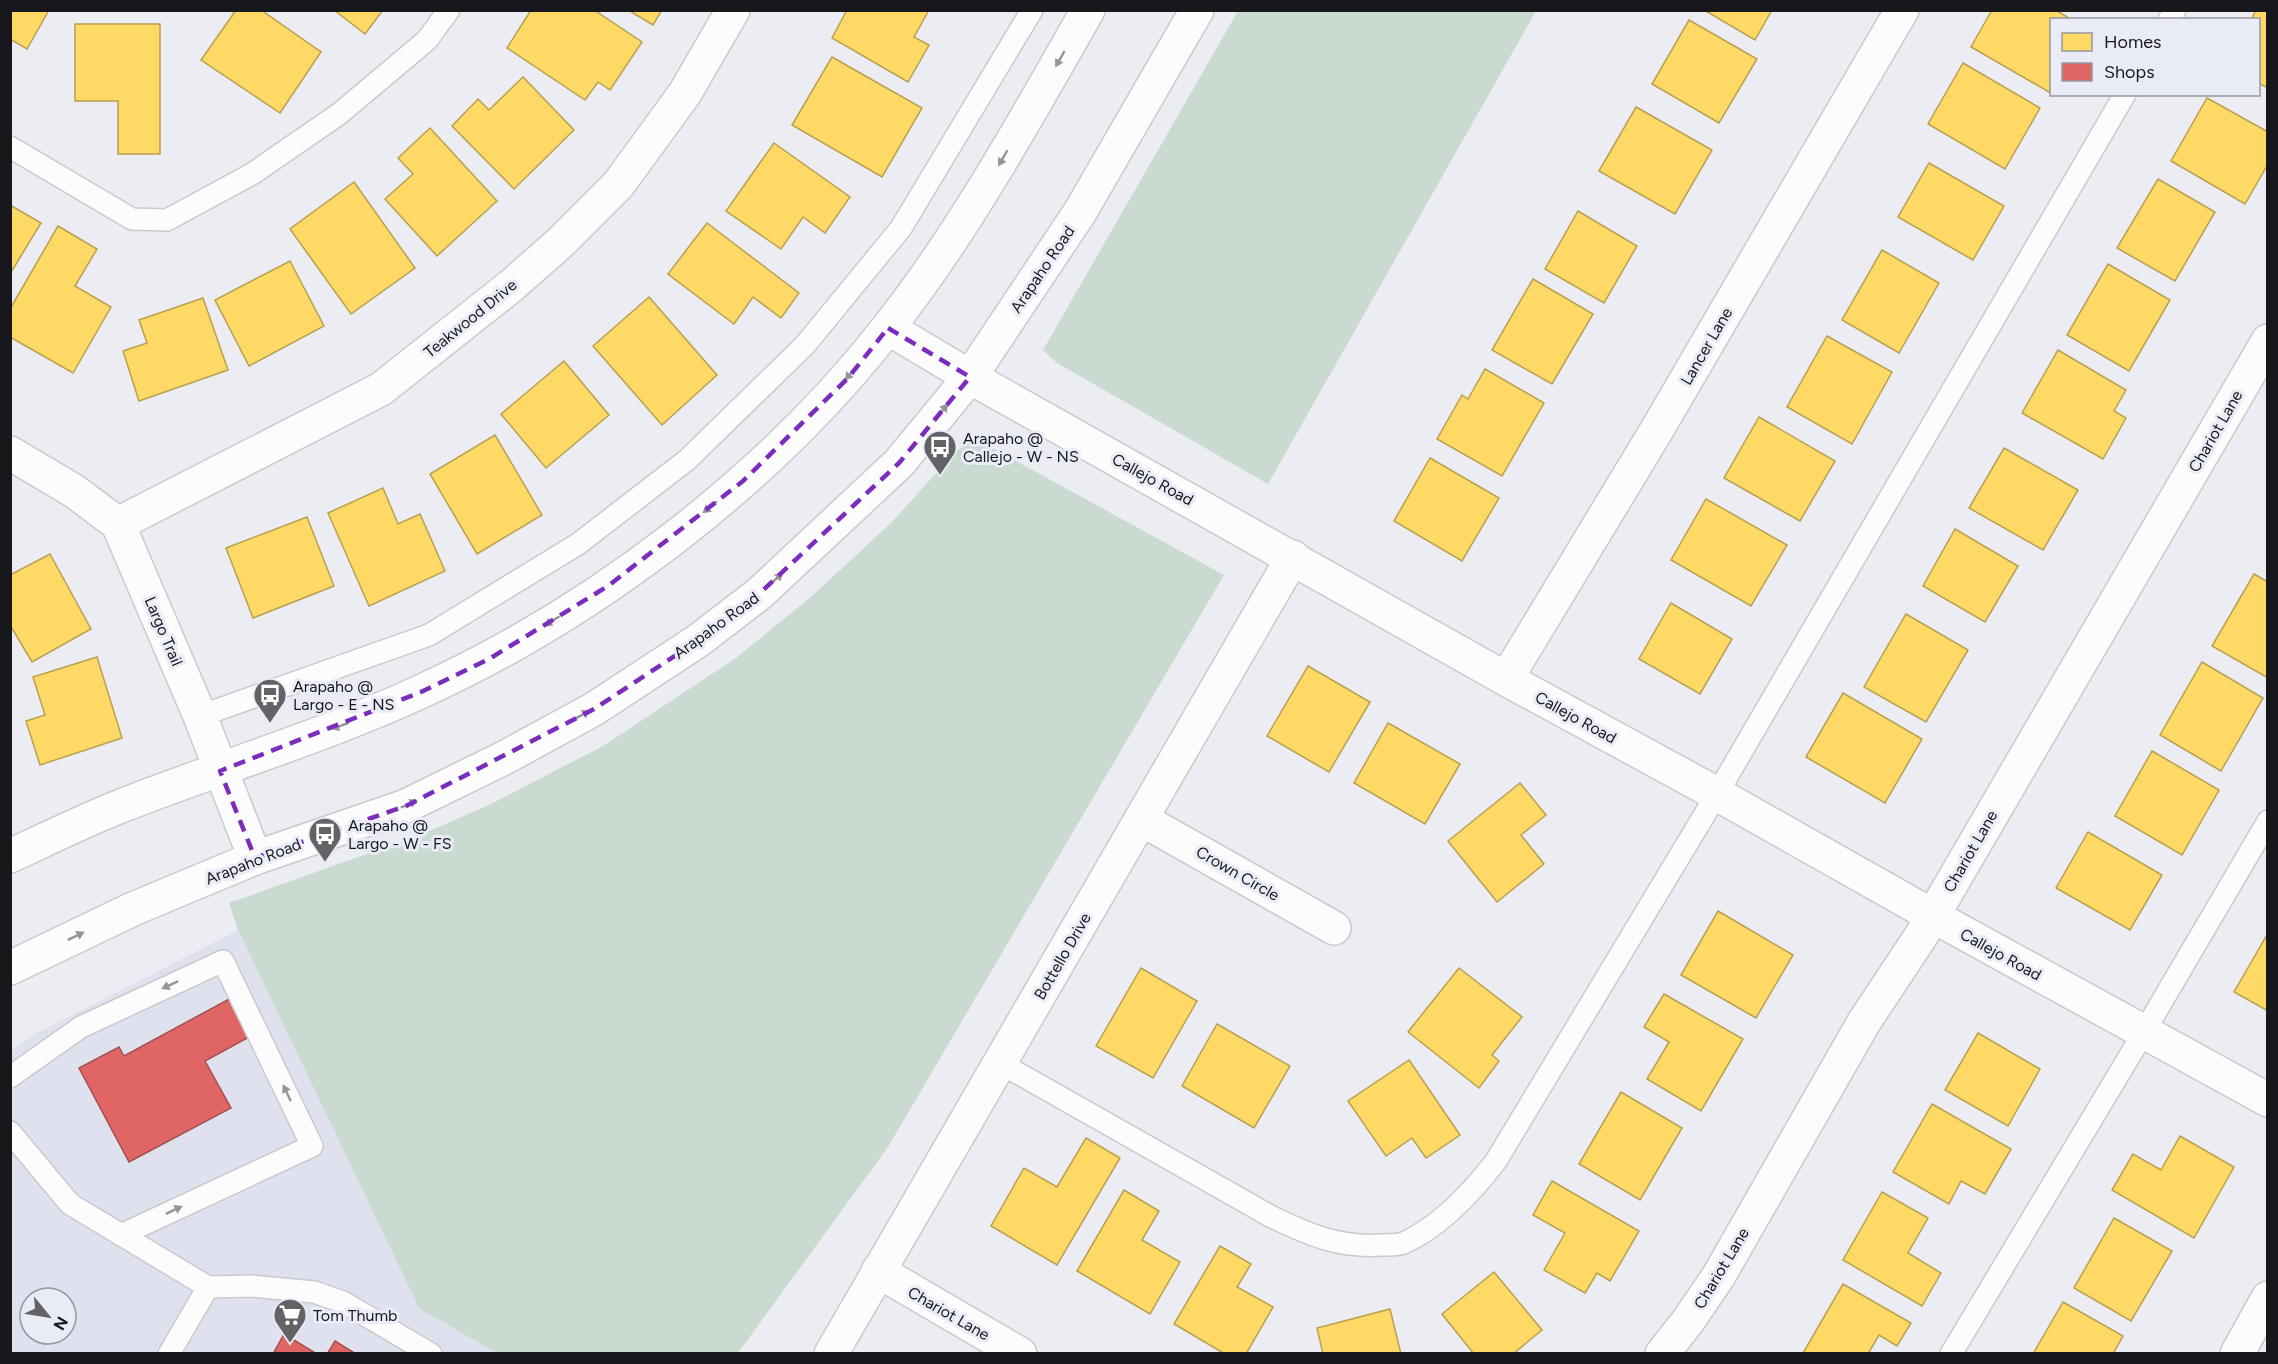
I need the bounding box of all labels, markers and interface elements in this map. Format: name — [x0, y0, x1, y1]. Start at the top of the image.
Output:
legend — [2050, 18, 2260, 96]
text: Homes — [2104, 31, 2162, 53]
one-way arrow — [1055, 51, 1065, 68]
text: Shops — [2104, 61, 2155, 83]
one-way arrow — [999, 149, 1009, 166]
street label: Arapaho Road — [1006, 222, 1079, 316]
street label: Teakwood Drive — [420, 275, 521, 362]
street label: Lancer Lane — [1677, 304, 1736, 388]
one-way arrow — [845, 365, 858, 381]
street label: Chariot Lane — [2184, 387, 2247, 475]
one-way arrow — [936, 403, 949, 419]
bus stop icon: Arapaho @ Callejo - W - NS — [922, 429, 958, 476]
place label: Arapaho @ Callejo - W - NS — [963, 429, 1079, 466]
street label: Callejo Road — [1109, 449, 1197, 510]
one-way arrow — [702, 501, 718, 514]
one-way arrow — [768, 573, 783, 586]
street label: Arapaho Road — [670, 588, 763, 663]
street label: Largo Trail — [140, 594, 187, 669]
one-way arrow — [544, 615, 560, 626]
bus stop icon: Arapaho @ Largo - E - NS — [252, 677, 288, 724]
place label: Arapaho @ Largo - E - NS — [293, 677, 395, 714]
street label: Callejo Road — [1532, 687, 1620, 748]
one-way arrow — [574, 710, 591, 720]
one-way arrow — [331, 722, 349, 732]
one-way arrow — [400, 799, 418, 809]
street label: Chariot Lane — [1939, 807, 2002, 895]
bus stop icon: Arapaho @ Largo - W - FS — [307, 816, 343, 863]
place label: Arapaho @ Largo - W - FS — [348, 816, 452, 853]
street label: Arapaho Road — [203, 834, 304, 888]
street label: Crown Circle — [1193, 842, 1283, 905]
street label: Bottello Drive — [1030, 909, 1095, 1003]
street label: Callejo Road — [1957, 924, 2045, 985]
one-way arrow — [67, 932, 84, 941]
one-way arrow — [162, 981, 179, 990]
one-way arrow — [282, 1085, 291, 1102]
one-way arrow — [166, 1206, 183, 1215]
street label: Chariot Lane — [1690, 1224, 1753, 1312]
street label: Chariot Lane — [905, 1282, 993, 1345]
north arrow — [18, 1286, 78, 1346]
supermarket icon: Tom Thumb — [272, 1297, 308, 1344]
place label: Tom Thumb — [313, 1306, 397, 1325]
text: N — [49, 1313, 72, 1333]

